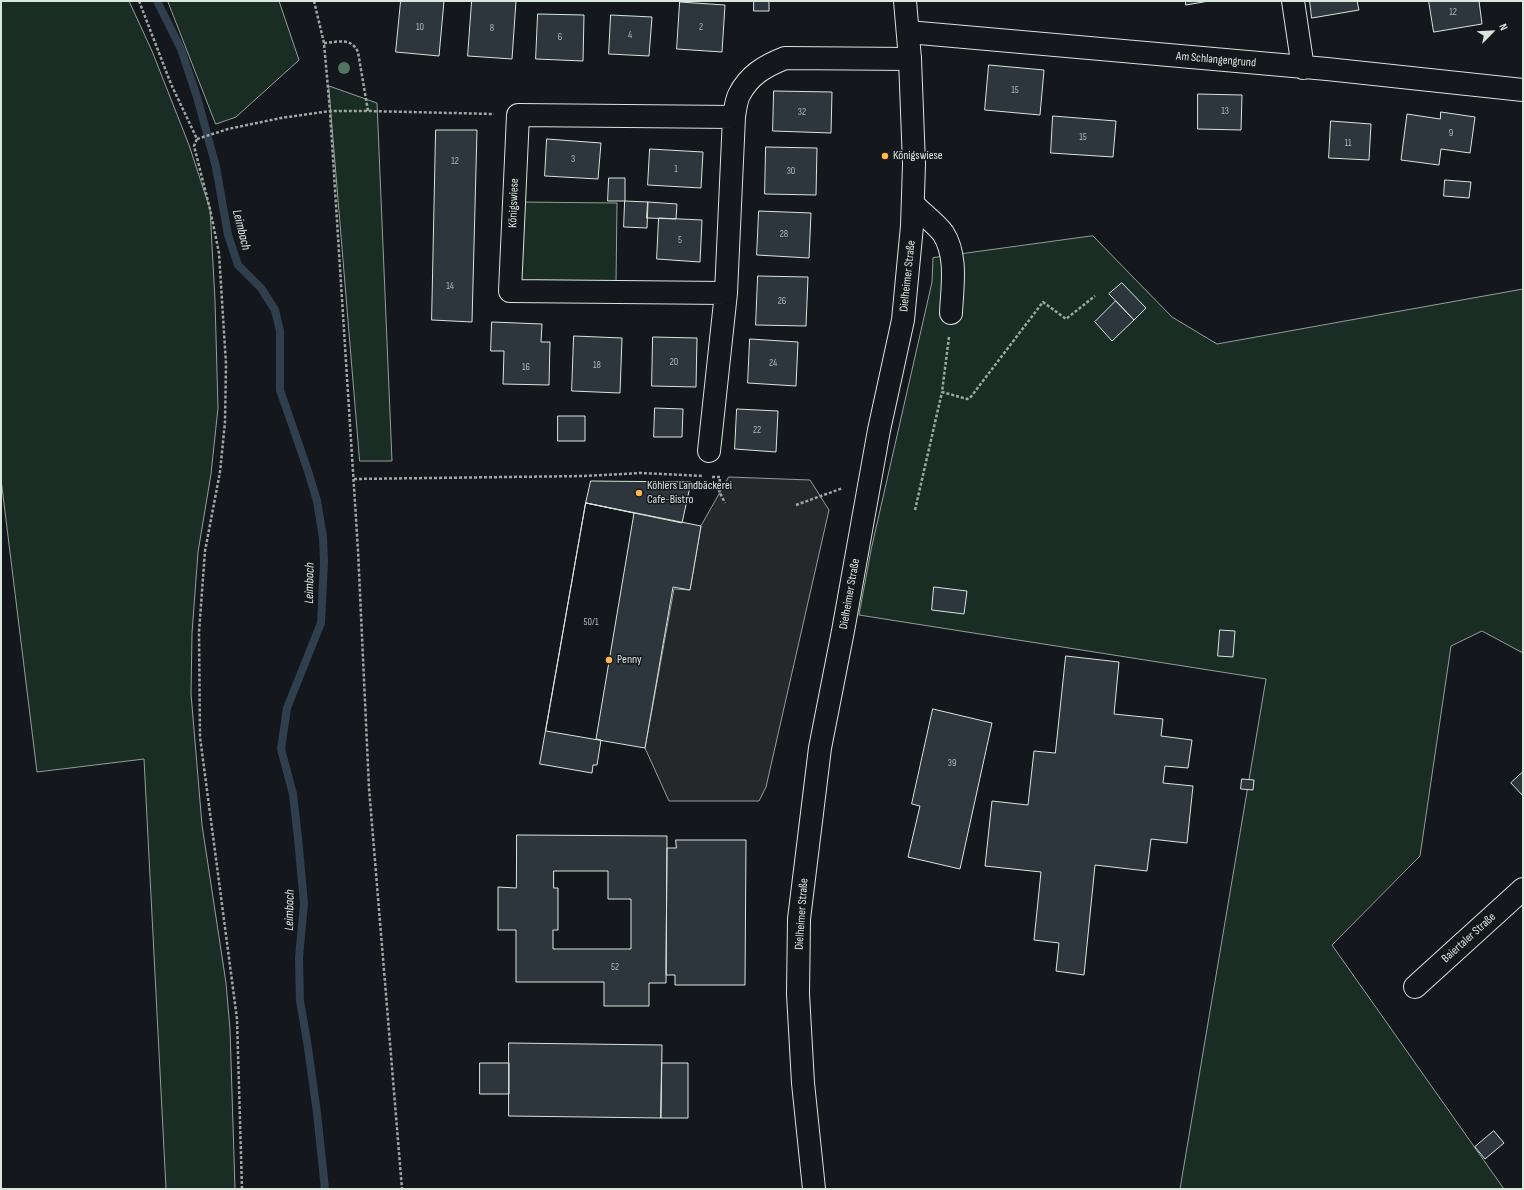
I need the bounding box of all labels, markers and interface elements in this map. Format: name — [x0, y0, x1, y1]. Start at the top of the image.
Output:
house number: 12 — [1449, 6, 1457, 18]
north arrow — [1472, 12, 1512, 52]
house number: 10 — [416, 21, 424, 33]
house number: 2 — [699, 21, 703, 33]
house number: 8 — [490, 22, 494, 34]
text: N — [1496, 22, 1511, 32]
house number: 4 — [628, 29, 632, 41]
house number: 6 — [558, 31, 562, 43]
street label: Am Schlangengrund — [1175, 49, 1257, 71]
house number: 15 — [1011, 84, 1019, 96]
house number: 13 — [1221, 105, 1229, 117]
house number: 32 — [798, 106, 806, 118]
house number: 9 — [1449, 127, 1453, 139]
house number: 15 — [1079, 131, 1087, 143]
house number: 11 — [1345, 137, 1351, 149]
place label: Königswiese — [893, 149, 943, 163]
marker: Königswiese — [880, 151, 890, 161]
house number: 3 — [571, 153, 575, 165]
house number: 12 — [451, 155, 459, 167]
house number: 1 — [674, 163, 678, 175]
house number: 30 — [787, 165, 795, 177]
street label: Königswiese — [506, 178, 522, 228]
water label: Leimbach — [228, 208, 254, 252]
house number: 28 — [780, 228, 788, 240]
house number: 5 — [678, 234, 682, 246]
street label: Dielheimer Straße — [897, 240, 919, 312]
house number: 14 — [446, 280, 454, 292]
house number: 26 — [778, 295, 786, 307]
house number: 20 — [670, 356, 678, 368]
house number: 24 — [769, 357, 777, 369]
house number: 18 — [593, 359, 601, 371]
house number: 16 — [522, 361, 530, 373]
house number: 22 — [753, 424, 761, 436]
place label: Köhlers Landbäckerei Cafe-Bistro — [647, 479, 732, 507]
marker: Köhlers Landbäckerei Cafe-Bistro — [634, 488, 644, 498]
street label: Dielheimer Straße — [837, 557, 863, 631]
water label: Leimbach — [302, 562, 318, 604]
house number: 50/1 — [584, 616, 598, 628]
place label: Penny — [617, 653, 642, 667]
marker: Penny — [604, 655, 614, 665]
house number: 39 — [948, 757, 956, 769]
street label: Dielheimer Straße — [792, 878, 812, 950]
water label: Leimbach — [282, 889, 298, 931]
street label: Baiertaler Straße — [1439, 910, 1499, 966]
house number: 52 — [611, 961, 619, 973]

